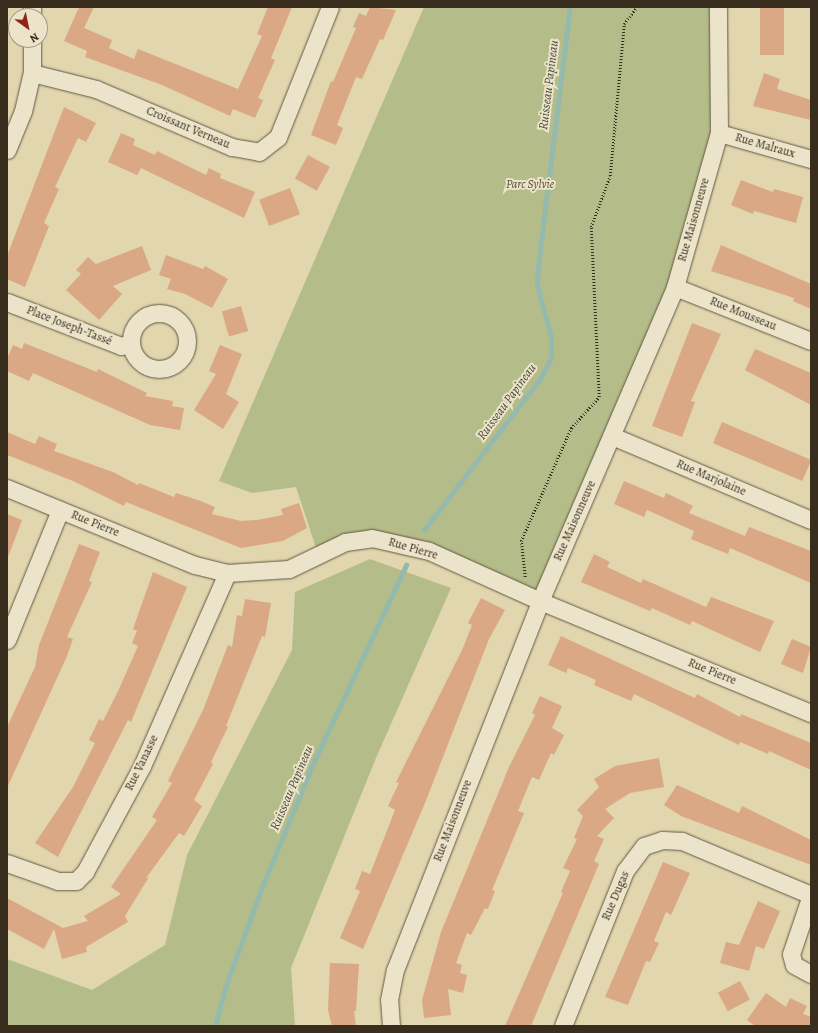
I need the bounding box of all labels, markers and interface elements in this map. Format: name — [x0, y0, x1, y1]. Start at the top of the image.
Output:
north arrow — [8, 8, 48, 48]
text: N — [27, 29, 42, 46]
water label: Ruisseau Papineau — [536, 39, 562, 131]
street label: Croissant Verneau — [144, 104, 232, 152]
street label: Rue Malraux — [733, 131, 797, 161]
street label: Rue Maisonneuve — [675, 176, 713, 264]
park label: Parc Sylvie — [506, 178, 554, 192]
street label: Rue Mousseau — [708, 294, 778, 334]
street label: Place Joseph-Tassé — [24, 303, 114, 349]
water label: Ruisseau Papineau — [474, 361, 540, 443]
street label: Rue Marjolaine — [674, 457, 748, 499]
street label: Rue Maisonneuve — [551, 479, 599, 563]
street label: Rue Pierre — [69, 508, 121, 540]
street label: Rue Pierre — [387, 535, 439, 563]
street label: Rue Pierre — [686, 656, 738, 688]
street label: Rue Vanasse — [122, 733, 162, 793]
water label: Ruisseau Papineau — [267, 743, 317, 833]
street label: Rue Maisonneuve — [431, 778, 475, 864]
street label: Rue Dugas — [599, 869, 633, 923]

